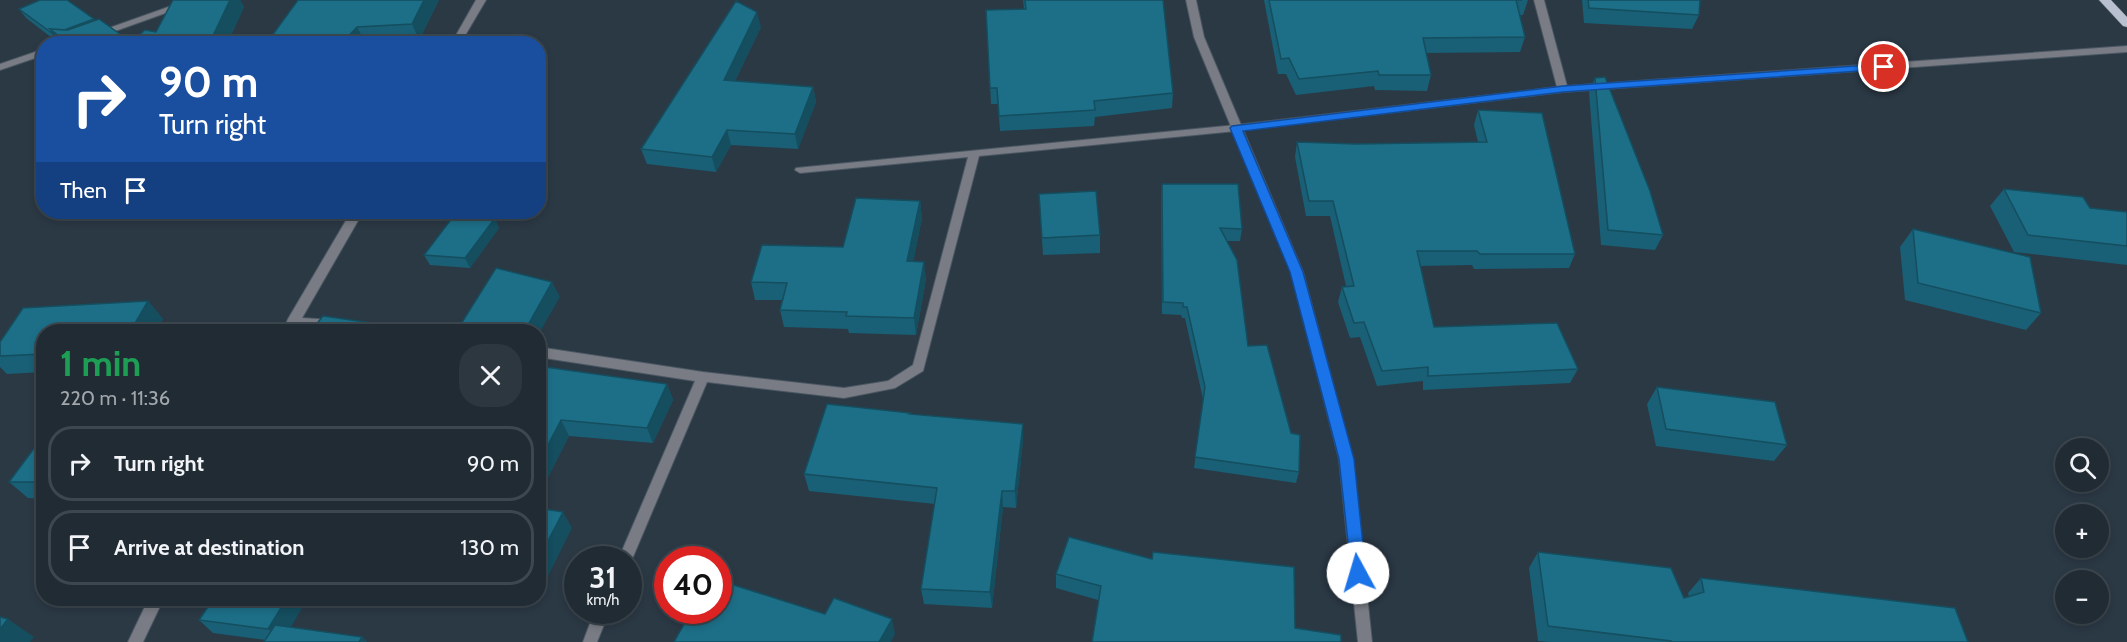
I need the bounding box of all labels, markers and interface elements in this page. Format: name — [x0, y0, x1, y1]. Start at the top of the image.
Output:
pin — [1858, 41, 1909, 92]
icon: arrive — [1867, 50, 1900, 83]
text: 90 m — [159, 56, 258, 108]
icon: right — [60, 60, 138, 138]
text: Turn right — [159, 108, 266, 141]
icon: arrive — [119, 174, 152, 207]
text: Then — [60, 177, 107, 204]
text: 1 min — [60, 341, 141, 385]
button: close — [459, 344, 522, 407]
text: 220 m · 11:36 — [60, 386, 170, 410]
map controls — [2055, 438, 2109, 624]
button: search — [2055, 438, 2109, 492]
icon: right — [63, 447, 96, 480]
text: Turn right — [114, 450, 204, 477]
text: 90 m — [467, 450, 519, 477]
button: + — [2055, 504, 2109, 558]
icon: arrive — [63, 531, 96, 564]
text: Arrive at destination — [114, 534, 304, 561]
text: 130 m — [460, 534, 519, 561]
position arrow — [1326, 541, 1390, 605]
speed limit sign: 40 — [654, 546, 732, 624]
text: 31 — [589, 559, 617, 596]
button: − — [2055, 570, 2109, 624]
text: km/h — [587, 591, 619, 609]

